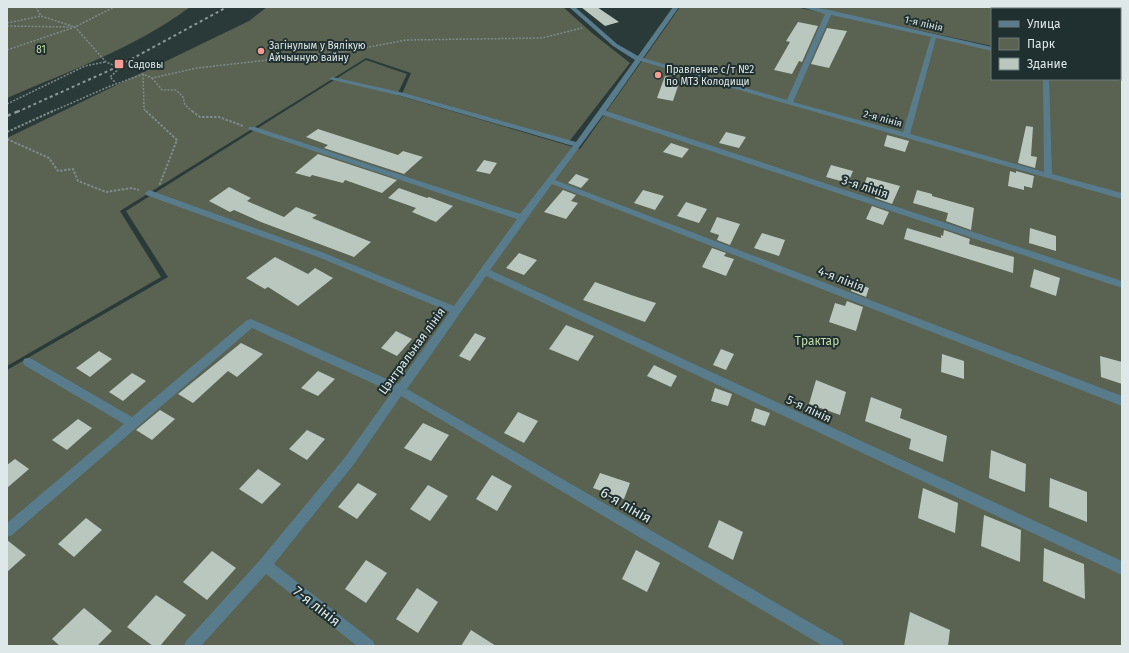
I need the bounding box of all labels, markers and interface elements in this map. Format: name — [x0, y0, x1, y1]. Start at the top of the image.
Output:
legend — [991, 8, 1121, 80]
street label: 1-я лінія — [903, 13, 944, 34]
text: Улица — [1027, 17, 1061, 31]
text: Парк — [1027, 37, 1056, 51]
place label: Загінулым у Вялікую Айчынную вайну — [269, 39, 366, 64]
park label: 81 — [36, 44, 46, 56]
marker: Загінулым у Вялікую Айчынную вайну — [256, 46, 266, 56]
text: Здание — [1027, 57, 1067, 71]
marker: Садовы — [113, 58, 125, 70]
place label: Садовы — [128, 59, 163, 71]
place label: Правление с/т №2 по МТЗ Колодищи — [666, 64, 754, 88]
marker: Правление с/т №2 по МТЗ Колодищи — [653, 70, 663, 80]
street label: 2-я лінія — [862, 107, 904, 130]
street label: 3-я лінія — [840, 173, 890, 201]
street label: 4-я лінія — [816, 264, 866, 294]
street label: Цэнтральная лінія — [376, 305, 448, 397]
park label: Трактар — [795, 334, 839, 348]
street label: 5-я лінія — [784, 393, 834, 425]
street label: 6-я лінія — [597, 484, 654, 527]
street label: 7-я лінія — [290, 583, 344, 630]

